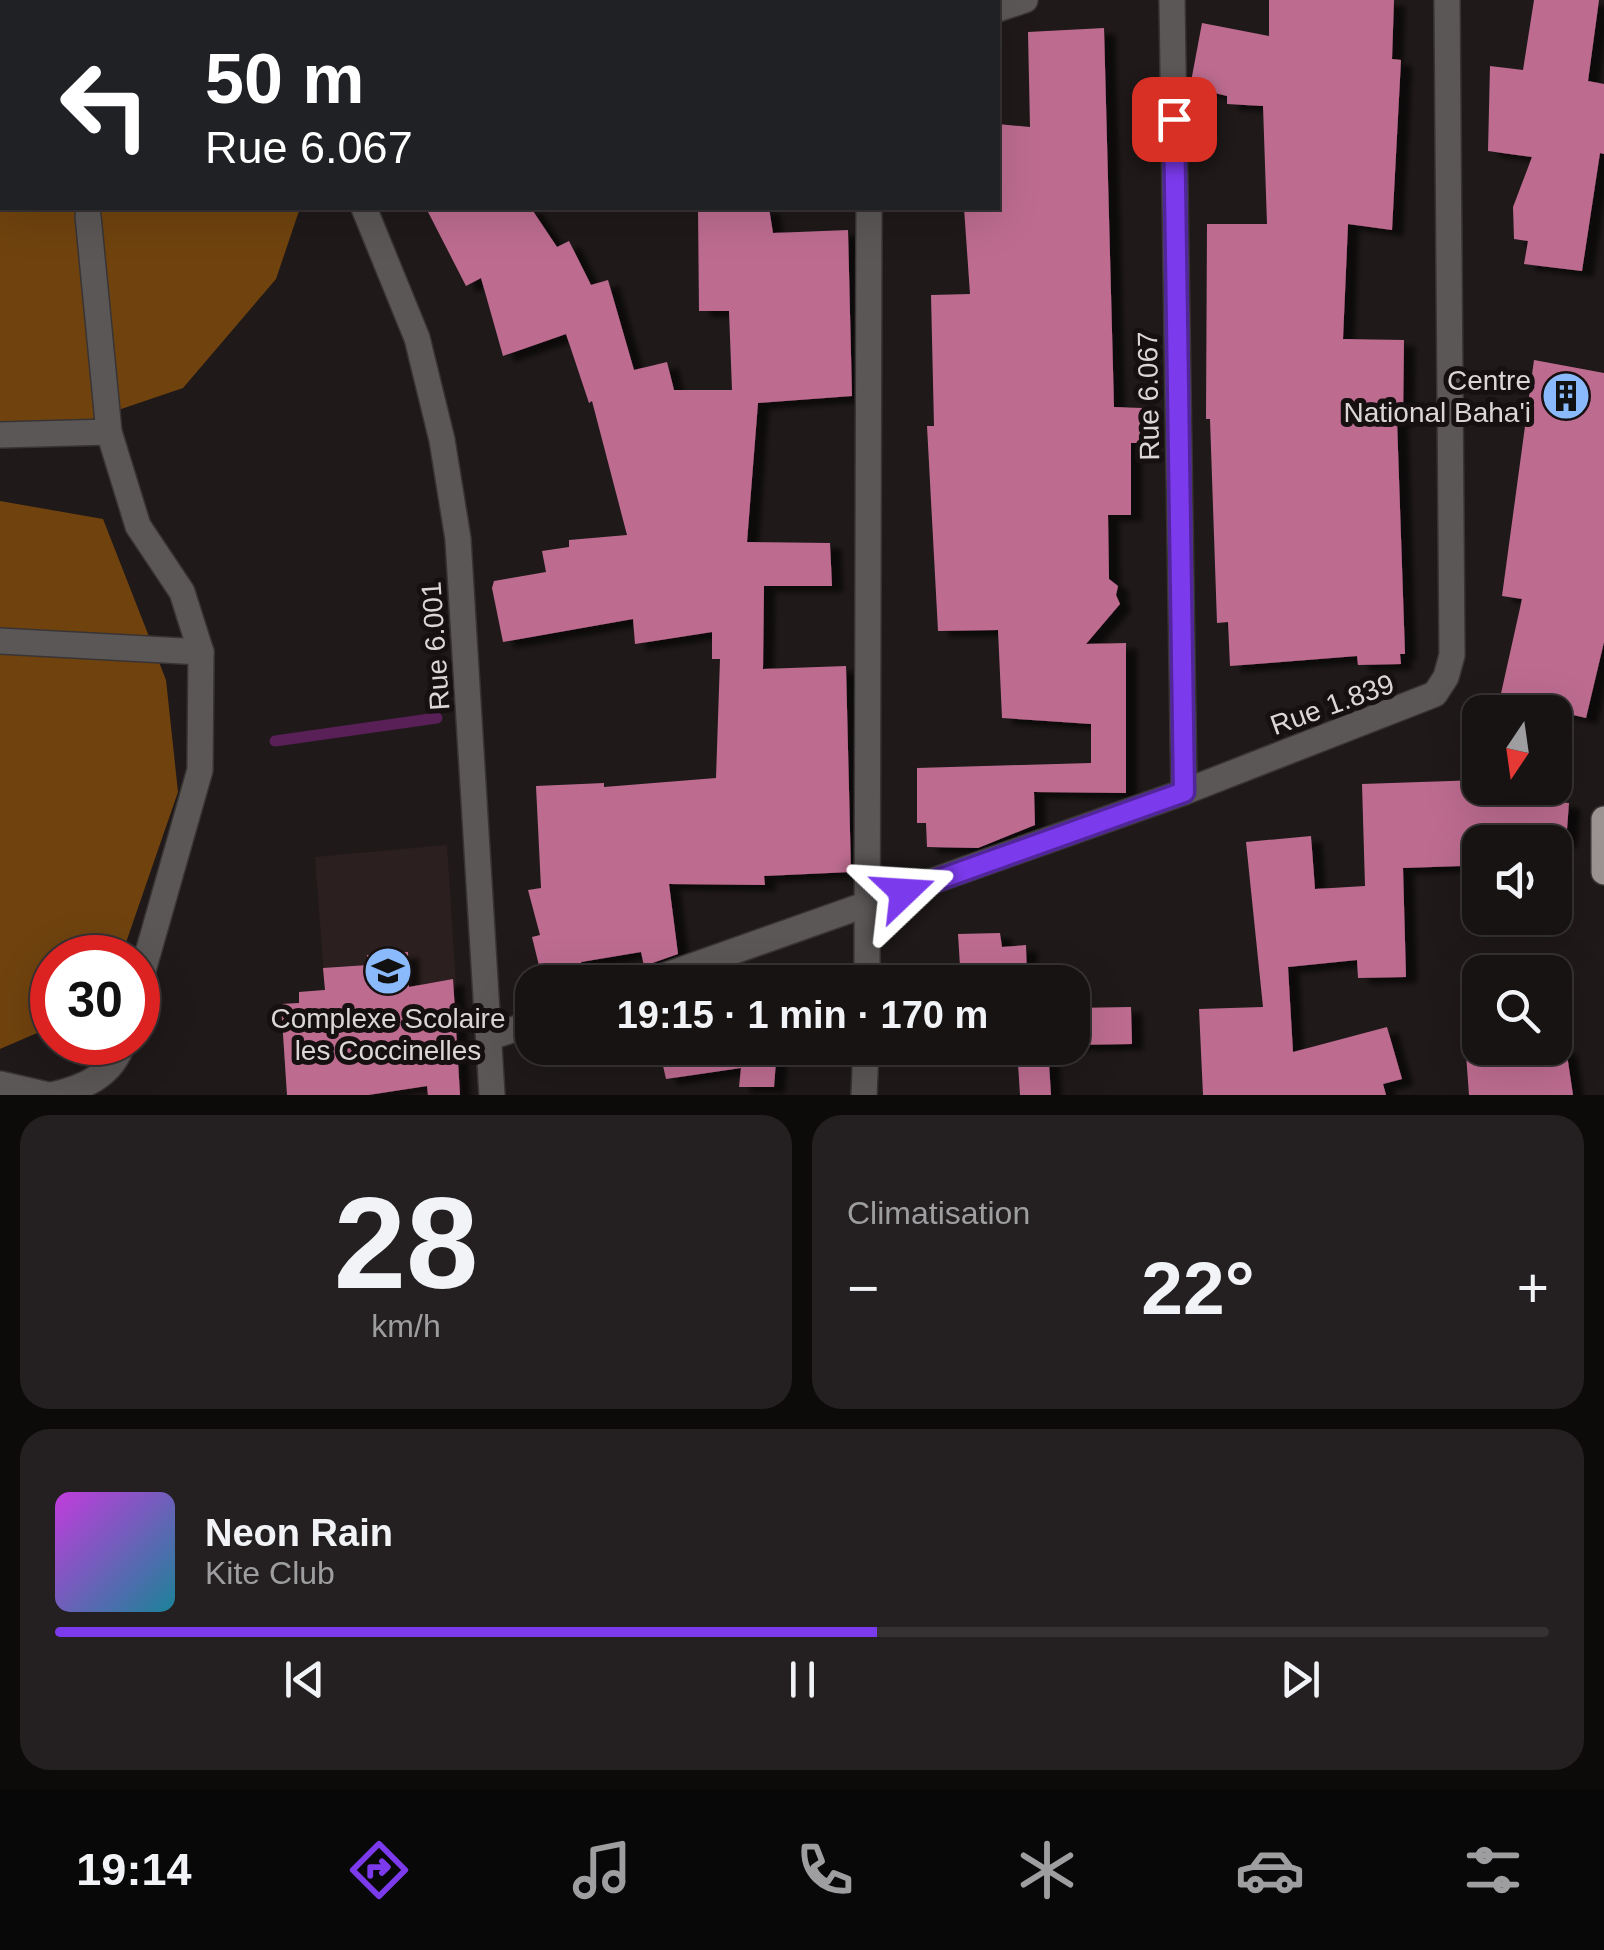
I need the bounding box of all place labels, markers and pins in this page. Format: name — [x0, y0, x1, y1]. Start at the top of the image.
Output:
pin — [1132, 77, 1217, 162]
place label: Centre National Baha'i — [1344, 365, 1531, 428]
building icon: Centre National Baha'i — [1540, 370, 1592, 422]
school or university icon: Complexe Scolaire les Coccinelles — [362, 945, 414, 997]
place label: Complexe Scolaire les Coccinelles — [271, 1003, 506, 1066]

